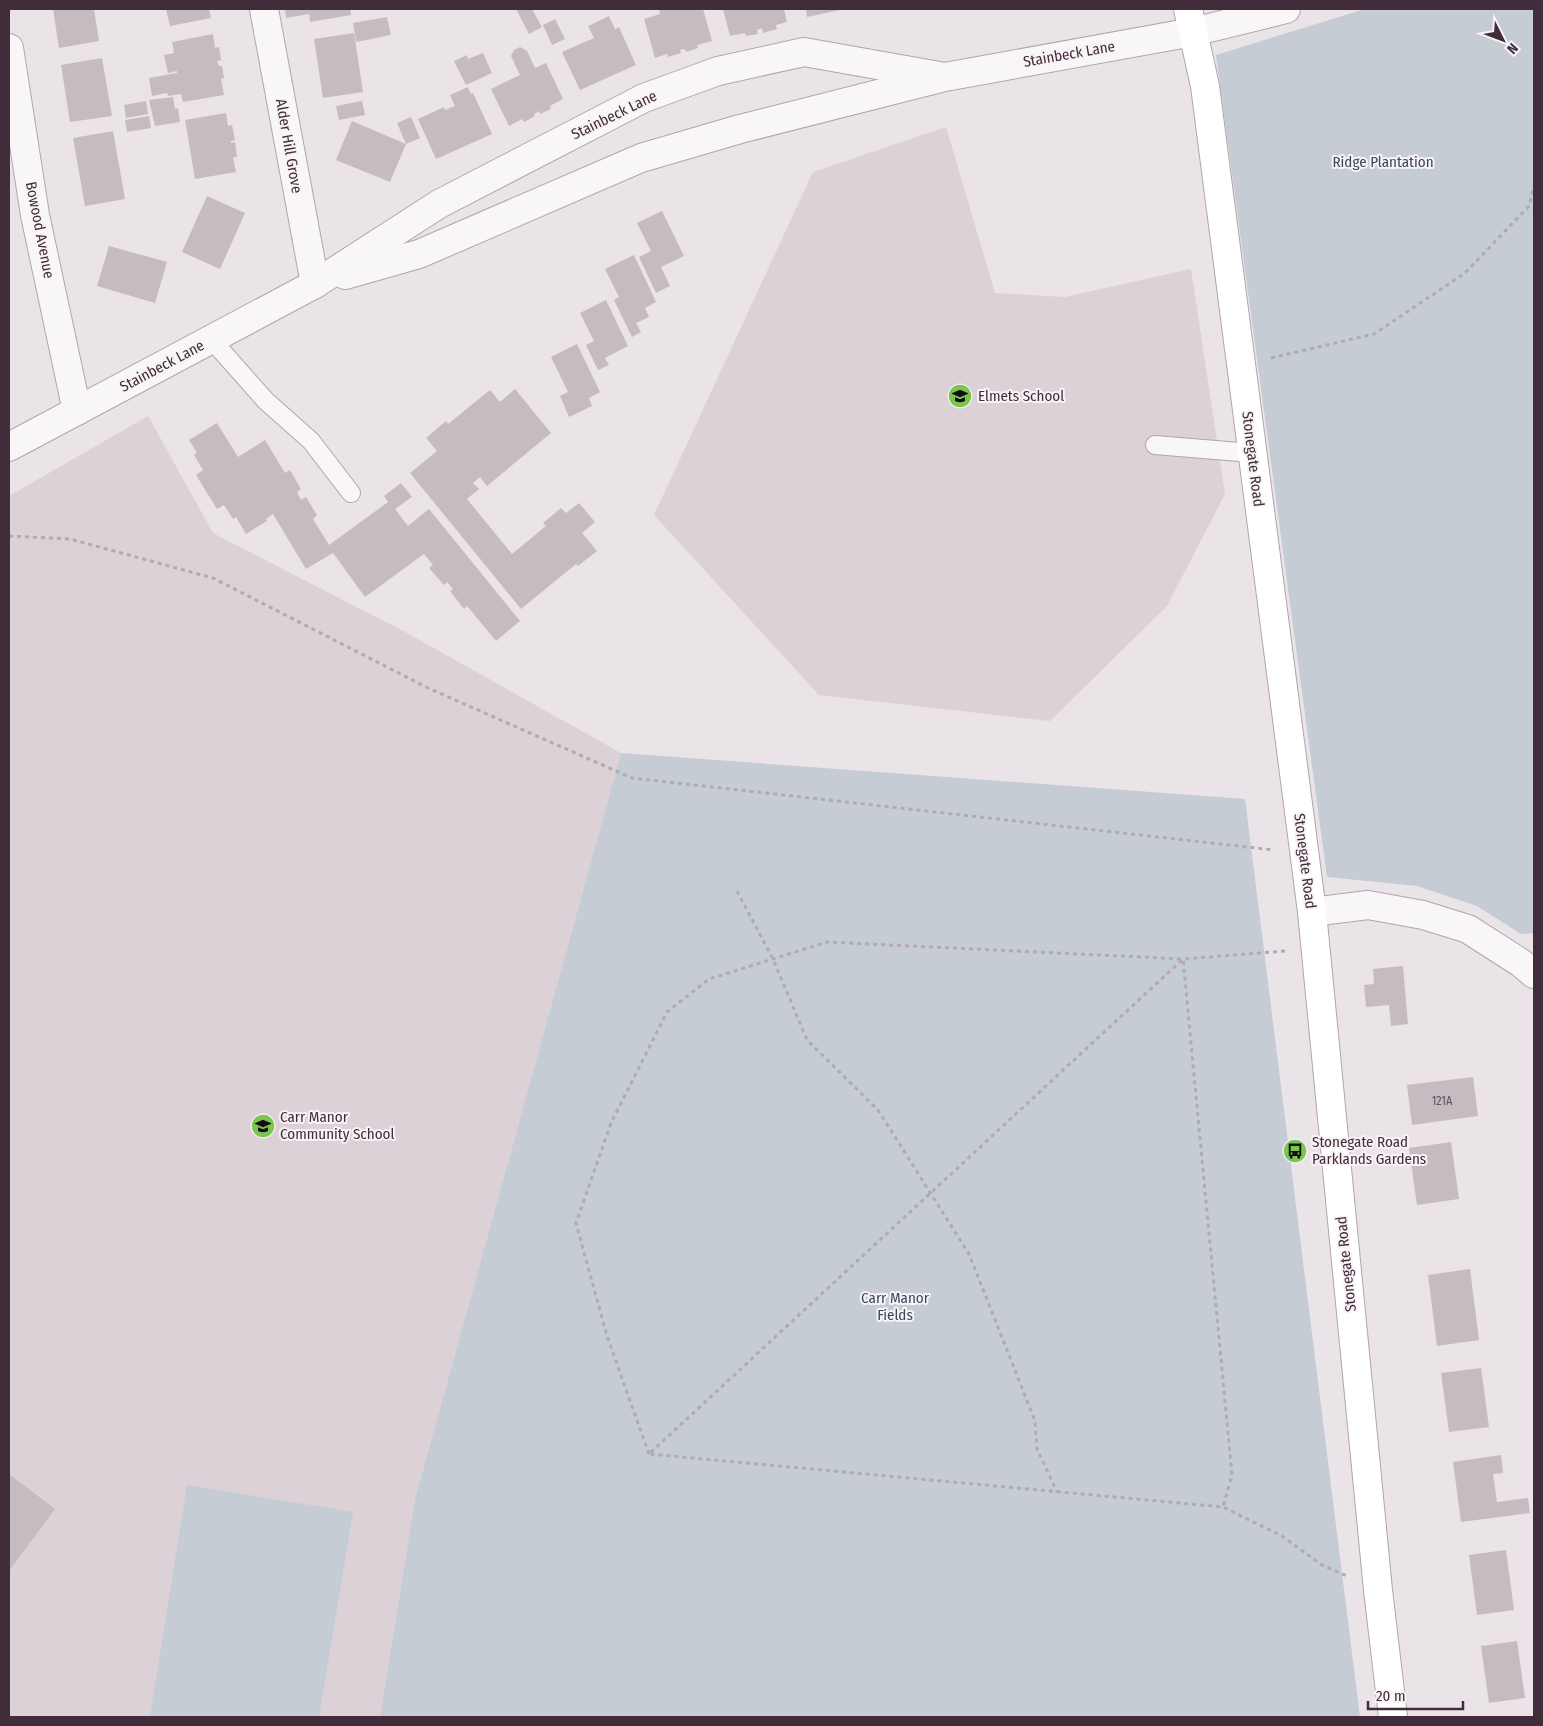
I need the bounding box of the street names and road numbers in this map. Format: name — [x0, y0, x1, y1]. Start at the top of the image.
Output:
street label: Stainbeck Lane — [1022, 37, 1116, 71]
street label: Stainbeck Lane — [568, 87, 660, 143]
street label: Alder Hill Grove — [272, 97, 306, 195]
street label: Bowood Avenue — [22, 180, 58, 280]
street label: Stainbeck Lane — [117, 336, 207, 396]
street label: Stonegate Road — [1238, 410, 1268, 508]
street label: Stonegate Road — [1290, 812, 1320, 910]
street label: Stonegate Road — [1332, 1215, 1360, 1313]

